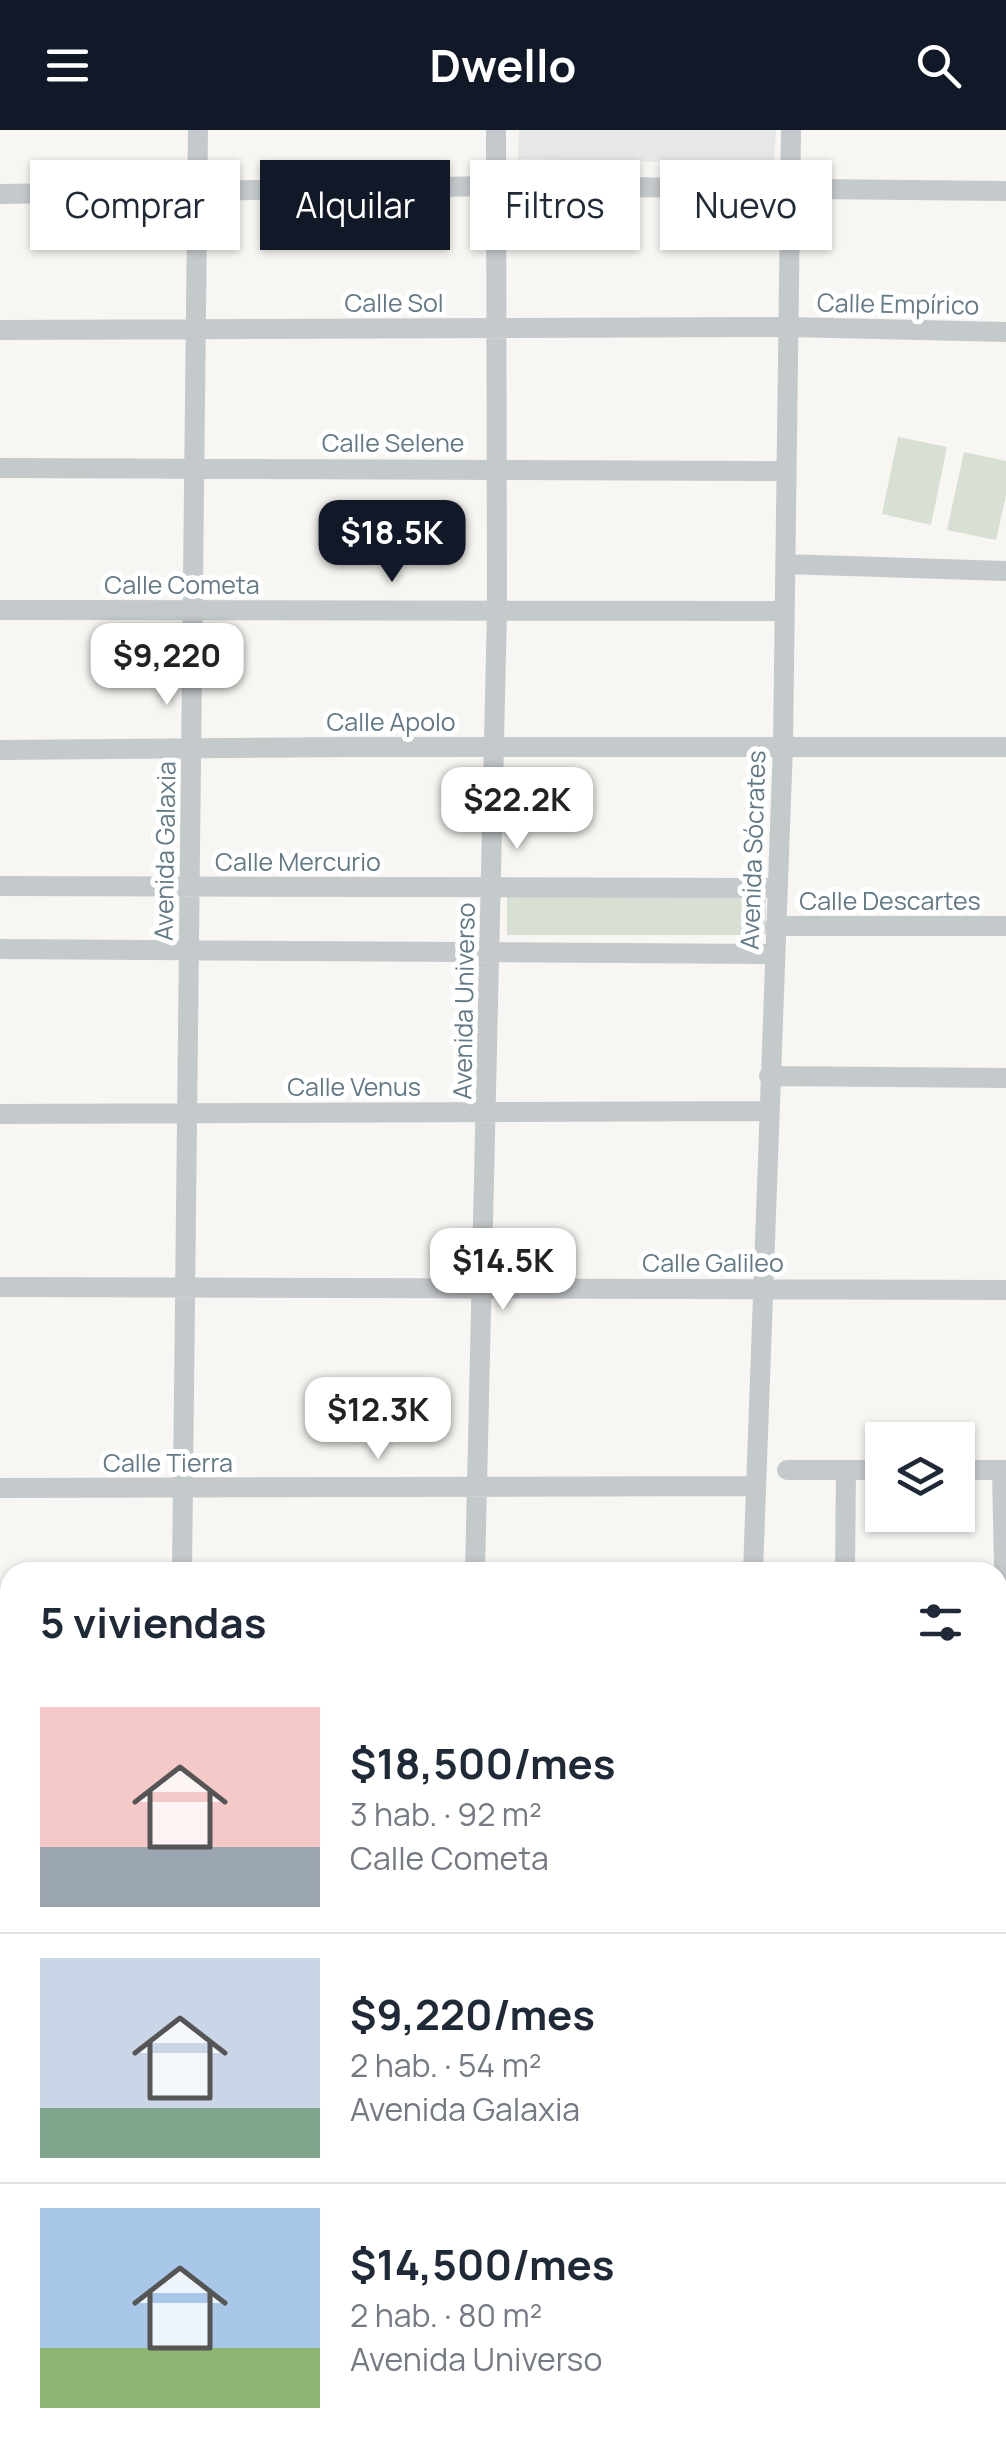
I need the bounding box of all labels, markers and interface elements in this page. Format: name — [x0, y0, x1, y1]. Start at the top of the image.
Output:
text: Dwello — [430, 34, 576, 96]
icon: menu — [40, 38, 95, 93]
icon: search — [911, 38, 966, 93]
chip: Comprar — [30, 160, 240, 250]
chip: Alquilar — [260, 160, 450, 250]
chip: Filtros — [470, 160, 640, 250]
chip: Nuevo — [660, 160, 832, 250]
street label: Calle Sol — [344, 285, 444, 320]
street label: Calle Empírico — [817, 285, 979, 322]
street label: Calle Selene — [322, 425, 464, 460]
pin: $18.5K — [311, 500, 473, 585]
text: $18.5K — [341, 510, 443, 554]
street label: Calle Cometa — [104, 567, 260, 602]
pin: $9,220 — [86, 623, 248, 708]
text: $9,220 — [113, 633, 221, 677]
street label: Calle Apolo — [326, 704, 456, 739]
street label: Avenida Sócrates — [732, 750, 773, 950]
street label: Avenida Galaxia — [145, 761, 184, 941]
pin: $22.2K — [436, 767, 598, 852]
text: $22.2K — [463, 777, 571, 821]
street label: Calle Mercurio — [215, 844, 381, 879]
street label: Calle Descartes — [799, 883, 981, 918]
street label: Avenida Universo — [444, 902, 483, 1100]
street label: Calle Venus — [287, 1069, 421, 1104]
pin: $14.5K — [422, 1228, 584, 1313]
text: $14.5K — [452, 1238, 554, 1282]
street label: Calle Galileo — [642, 1245, 784, 1280]
pin: $12.3K — [297, 1377, 459, 1462]
text: $12.3K — [327, 1387, 429, 1431]
map controls — [865, 1422, 975, 1532]
button: layers — [865, 1422, 975, 1532]
street label: Calle Tierra — [103, 1445, 233, 1480]
text: 5 viviendas — [40, 1593, 266, 1651]
icon: filters — [913, 1595, 968, 1650]
text: $18,500/mes — [350, 1734, 616, 1792]
icon: home — [120, 1747, 240, 1867]
text: 3 hab. · 92 m² — [350, 1792, 542, 1836]
text: Calle Cometa — [350, 1836, 549, 1880]
text: $9,220/mes — [350, 1985, 595, 2043]
icon: home — [120, 1998, 240, 2118]
text: 2 hab. · 54 m² — [350, 2043, 542, 2087]
text: Avenida Galaxia — [350, 2087, 580, 2131]
text: $14,500/mes — [350, 2235, 614, 2293]
icon: home — [120, 2248, 240, 2368]
text: 2 hab. · 80 m² — [350, 2293, 542, 2337]
text: Avenida Universo — [350, 2337, 602, 2381]

